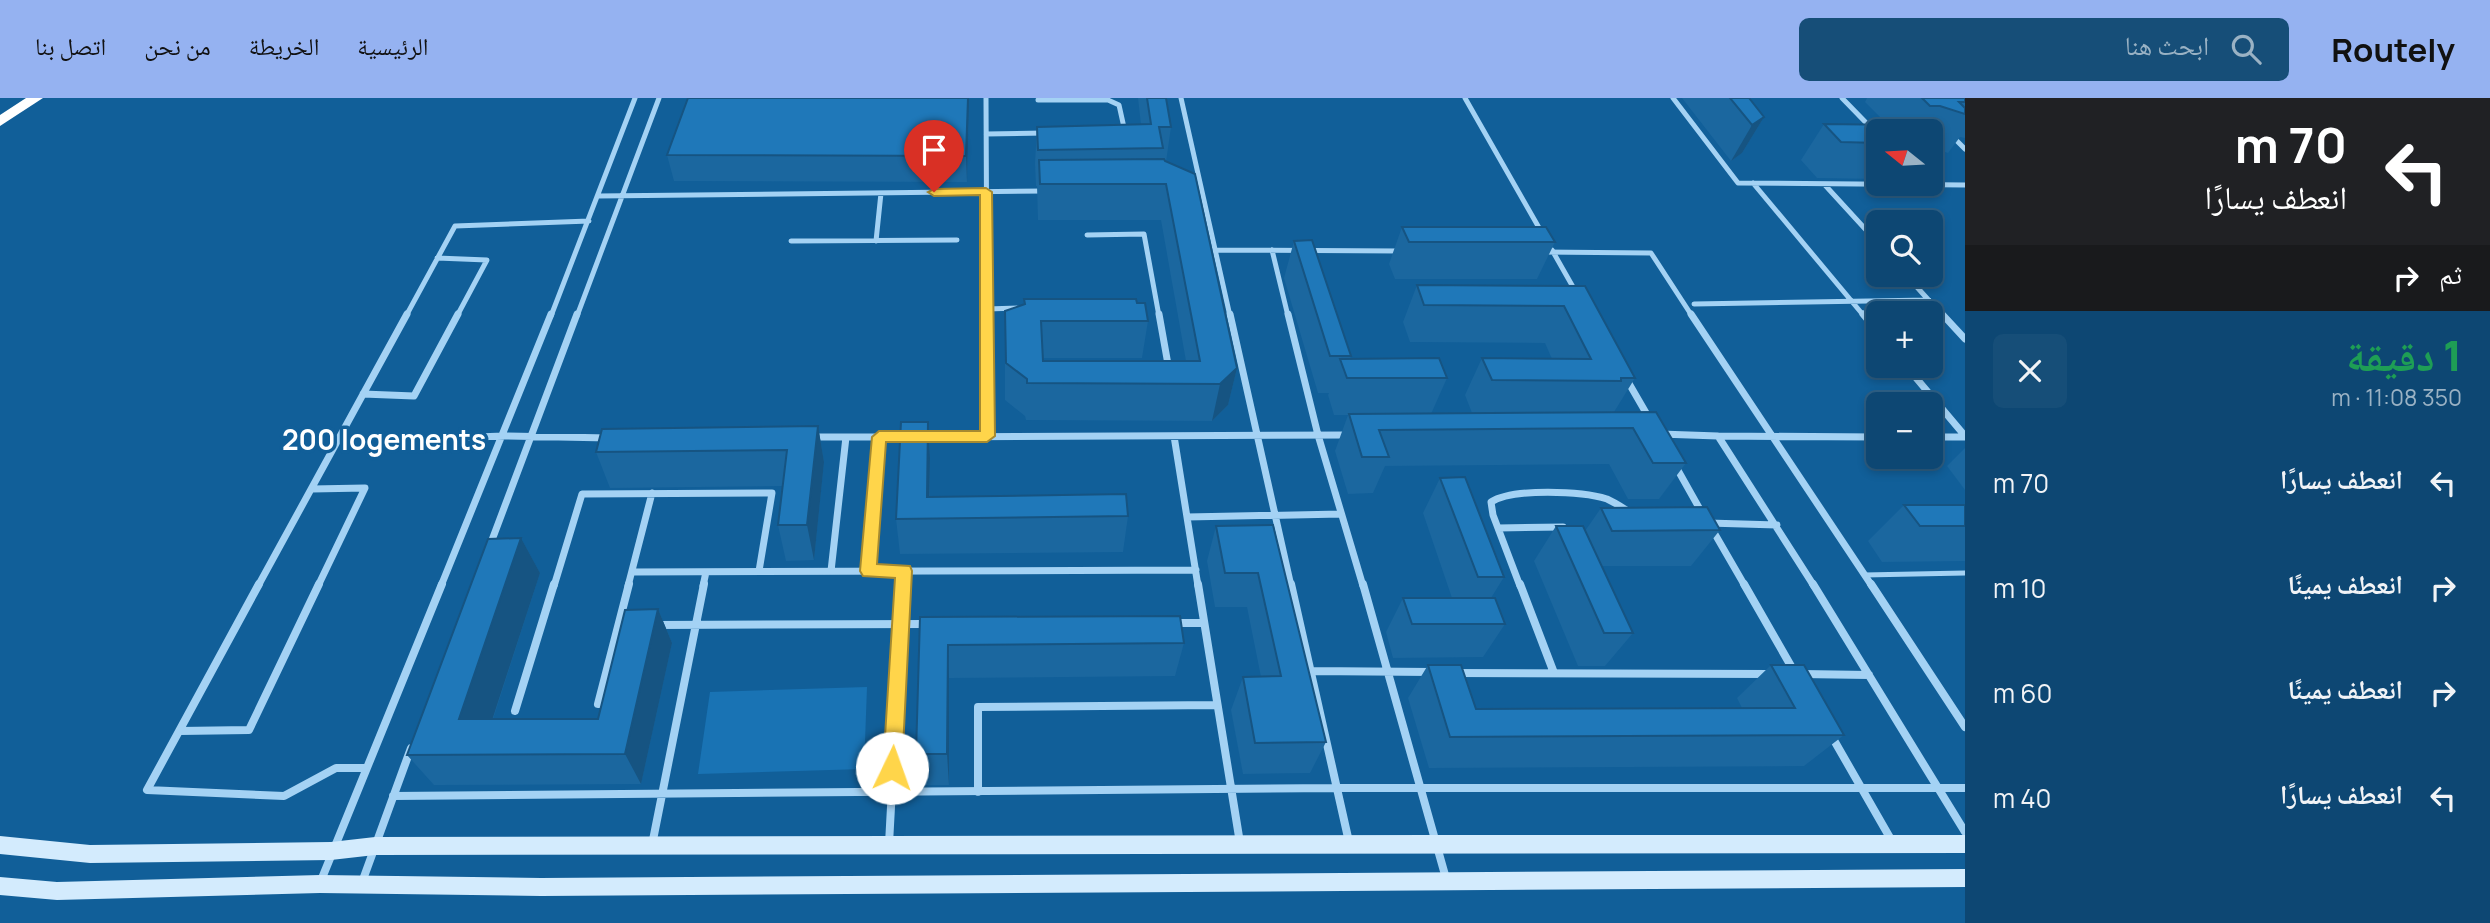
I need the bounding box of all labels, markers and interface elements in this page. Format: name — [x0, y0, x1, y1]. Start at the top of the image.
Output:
search box — [1799, 18, 2289, 81]
text: ابحث هنا — [2125, 27, 2209, 63]
text: Routely — [2331, 27, 2455, 72]
text: اتصل بنا — [35, 29, 106, 62]
text: من نحن — [144, 29, 211, 62]
text: الخريطة — [249, 29, 319, 62]
text: الرئيسية — [357, 29, 429, 62]
icon: search — [2227, 30, 2265, 68]
text: 70 m — [2235, 111, 2347, 178]
north arrow — [1866, 119, 1942, 196]
map controls — [1866, 119, 1943, 469]
pin — [904, 120, 964, 192]
icon: left — [2371, 126, 2462, 217]
icon: arrive — [915, 131, 953, 169]
text: انعطف يسارًا — [2204, 175, 2347, 219]
button: search — [1866, 210, 1943, 287]
text: ثم — [2439, 256, 2462, 292]
icon: right — [2387, 259, 2425, 297]
button: + — [1866, 301, 1943, 378]
text: 1 دقيقة — [2346, 326, 2462, 384]
button: close — [1993, 334, 2067, 408]
text: 350 m · 11:08 — [2331, 381, 2462, 413]
button: − — [1866, 392, 1943, 469]
district label: 200 logements — [282, 420, 486, 458]
text: انعطف يسارًا — [2280, 461, 2403, 497]
icon: left — [2424, 464, 2462, 502]
text: 70 m — [1993, 465, 2049, 501]
text: انعطف يمينًا — [2288, 566, 2403, 602]
icon: right — [2424, 569, 2462, 607]
text: 10 m — [1993, 570, 2046, 606]
text: انعطف يمينًا — [2288, 671, 2403, 707]
icon: right — [2424, 674, 2462, 712]
text: 60 m — [1993, 675, 2052, 711]
position arrow — [855, 731, 929, 805]
text: انعطف يسارًا — [2280, 776, 2403, 812]
icon: left — [2424, 779, 2462, 817]
text: 40 m — [1993, 780, 2051, 816]

